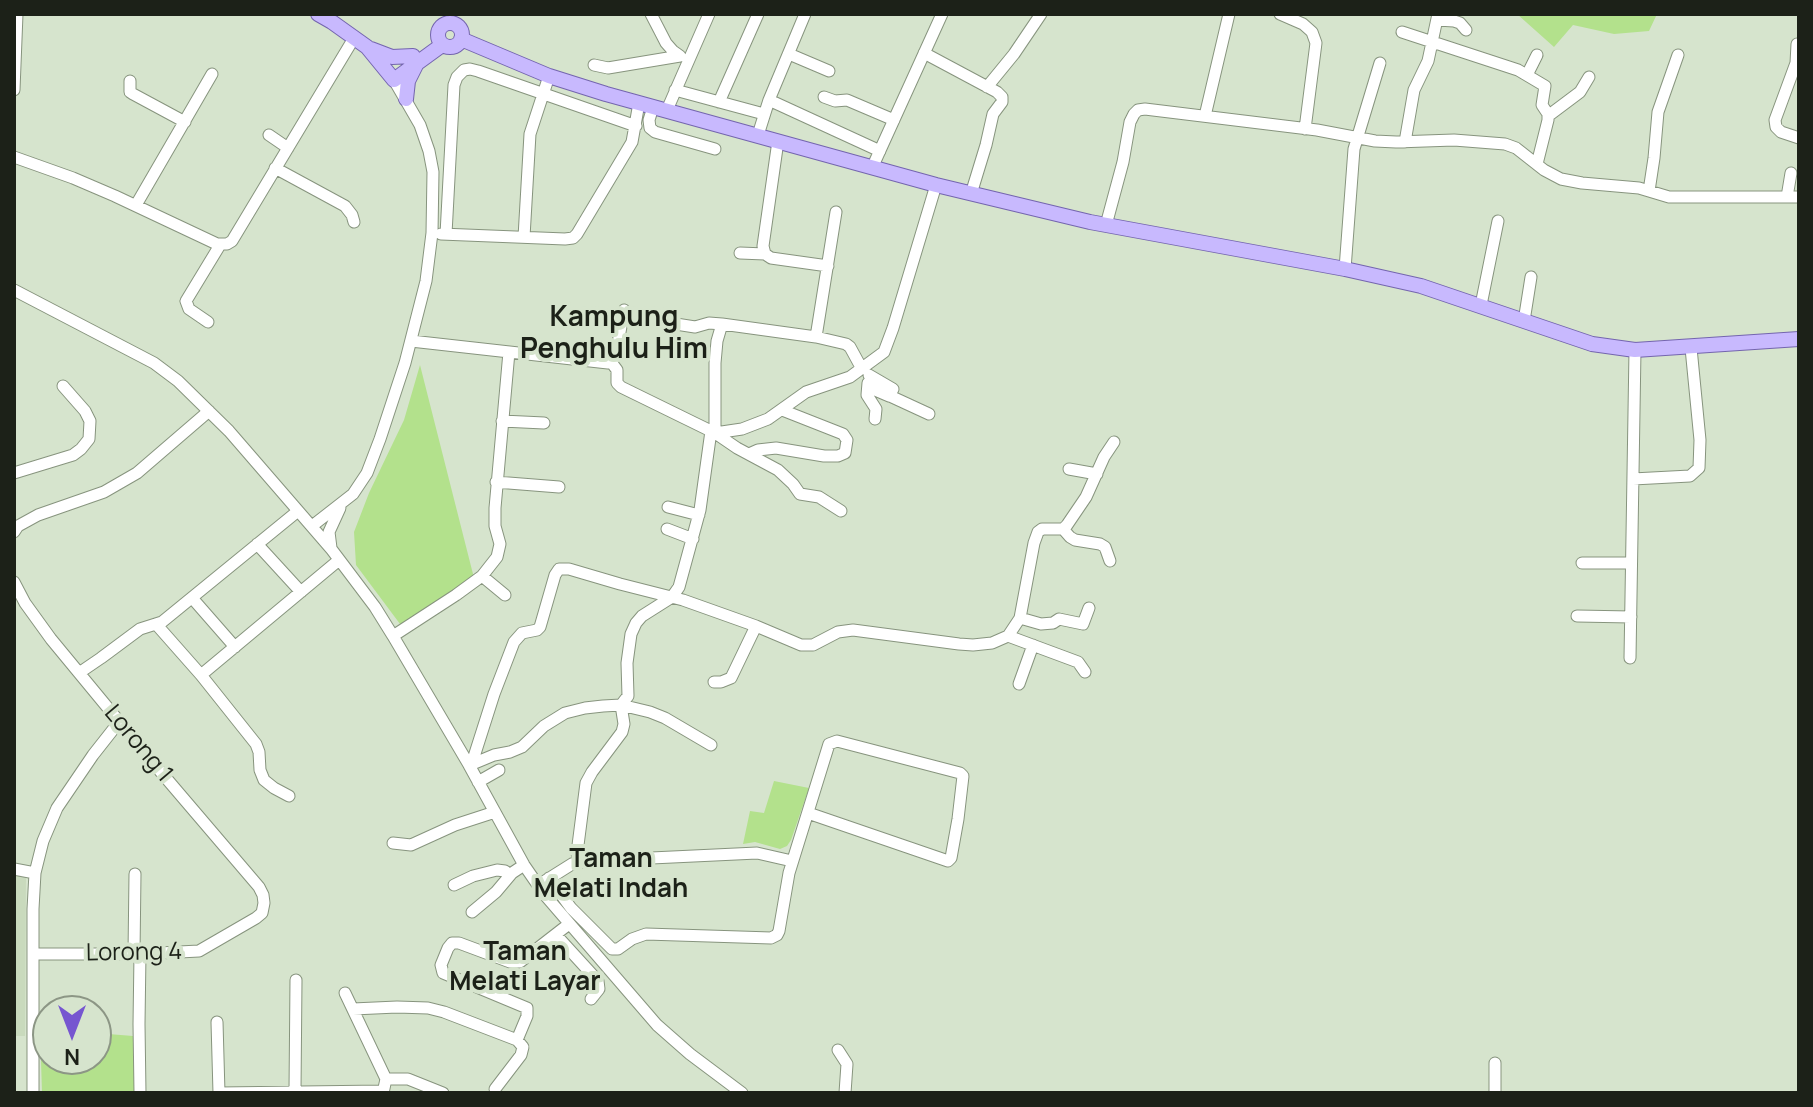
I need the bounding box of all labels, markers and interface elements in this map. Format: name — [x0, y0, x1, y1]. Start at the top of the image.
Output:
district label: Kampung Penghulu Him — [520, 301, 708, 367]
street label: Lorong 1 — [98, 700, 178, 788]
district label: Taman Melati Indah — [534, 844, 688, 906]
district label: Taman Melati Layar — [449, 937, 601, 998]
street label: Lorong 4 — [86, 938, 182, 968]
north arrow — [32, 995, 112, 1075]
text: N — [64, 1042, 80, 1072]

